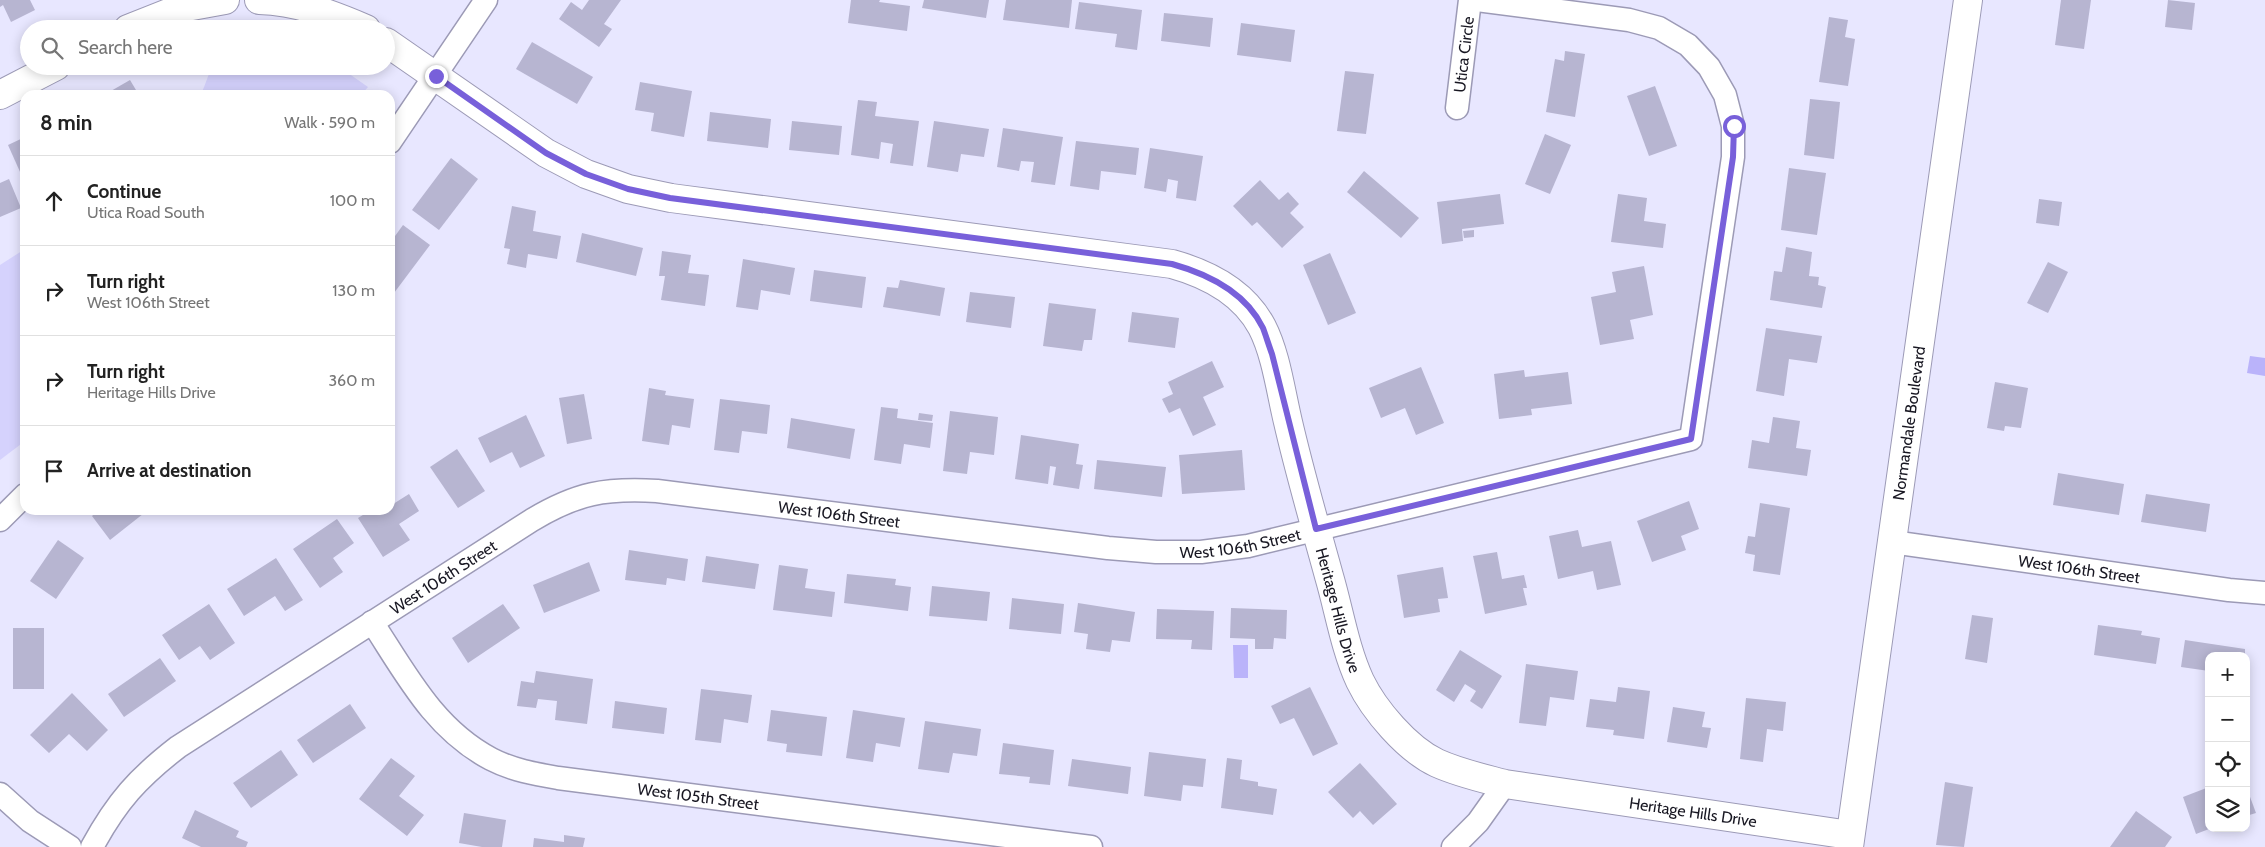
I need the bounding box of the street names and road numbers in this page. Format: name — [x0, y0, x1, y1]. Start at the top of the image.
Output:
street label: Utica Circle — [1449, 15, 1477, 94]
street label: Normandale Boulevard — [1888, 345, 1929, 501]
street label: West 106th Street — [777, 497, 902, 531]
street label: West 106th Street — [1179, 524, 1303, 562]
street label: West 106th Street — [386, 536, 500, 618]
street label: Heritage Hills Drive — [1312, 545, 1365, 675]
street label: West 106th Street — [2017, 551, 2142, 587]
street label: West 105th Street — [636, 779, 761, 813]
street label: Heritage Hills Drive — [1628, 793, 1758, 831]

